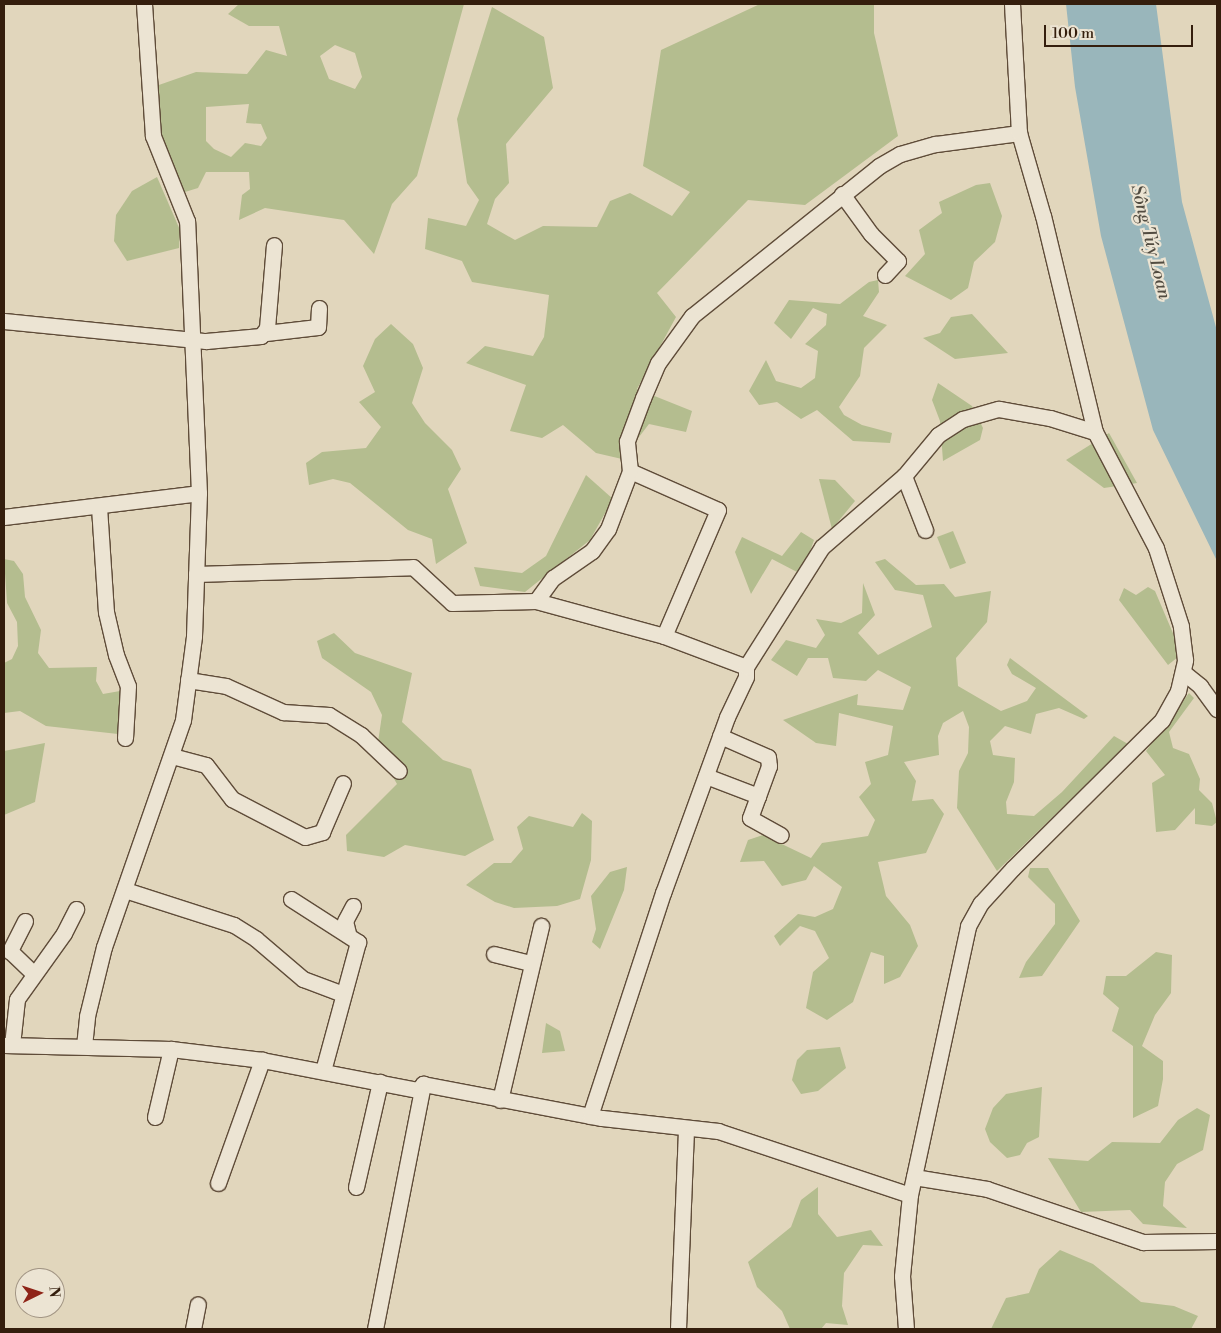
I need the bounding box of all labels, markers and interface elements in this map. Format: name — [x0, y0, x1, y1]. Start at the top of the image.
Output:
scale bar — [1046, 15, 1195, 47]
text: 100 m — [1052, 24, 1094, 43]
water label: Sông Túy Loan — [1125, 183, 1175, 301]
north arrow — [15, 1268, 65, 1318]
text: N — [45, 1286, 63, 1298]

